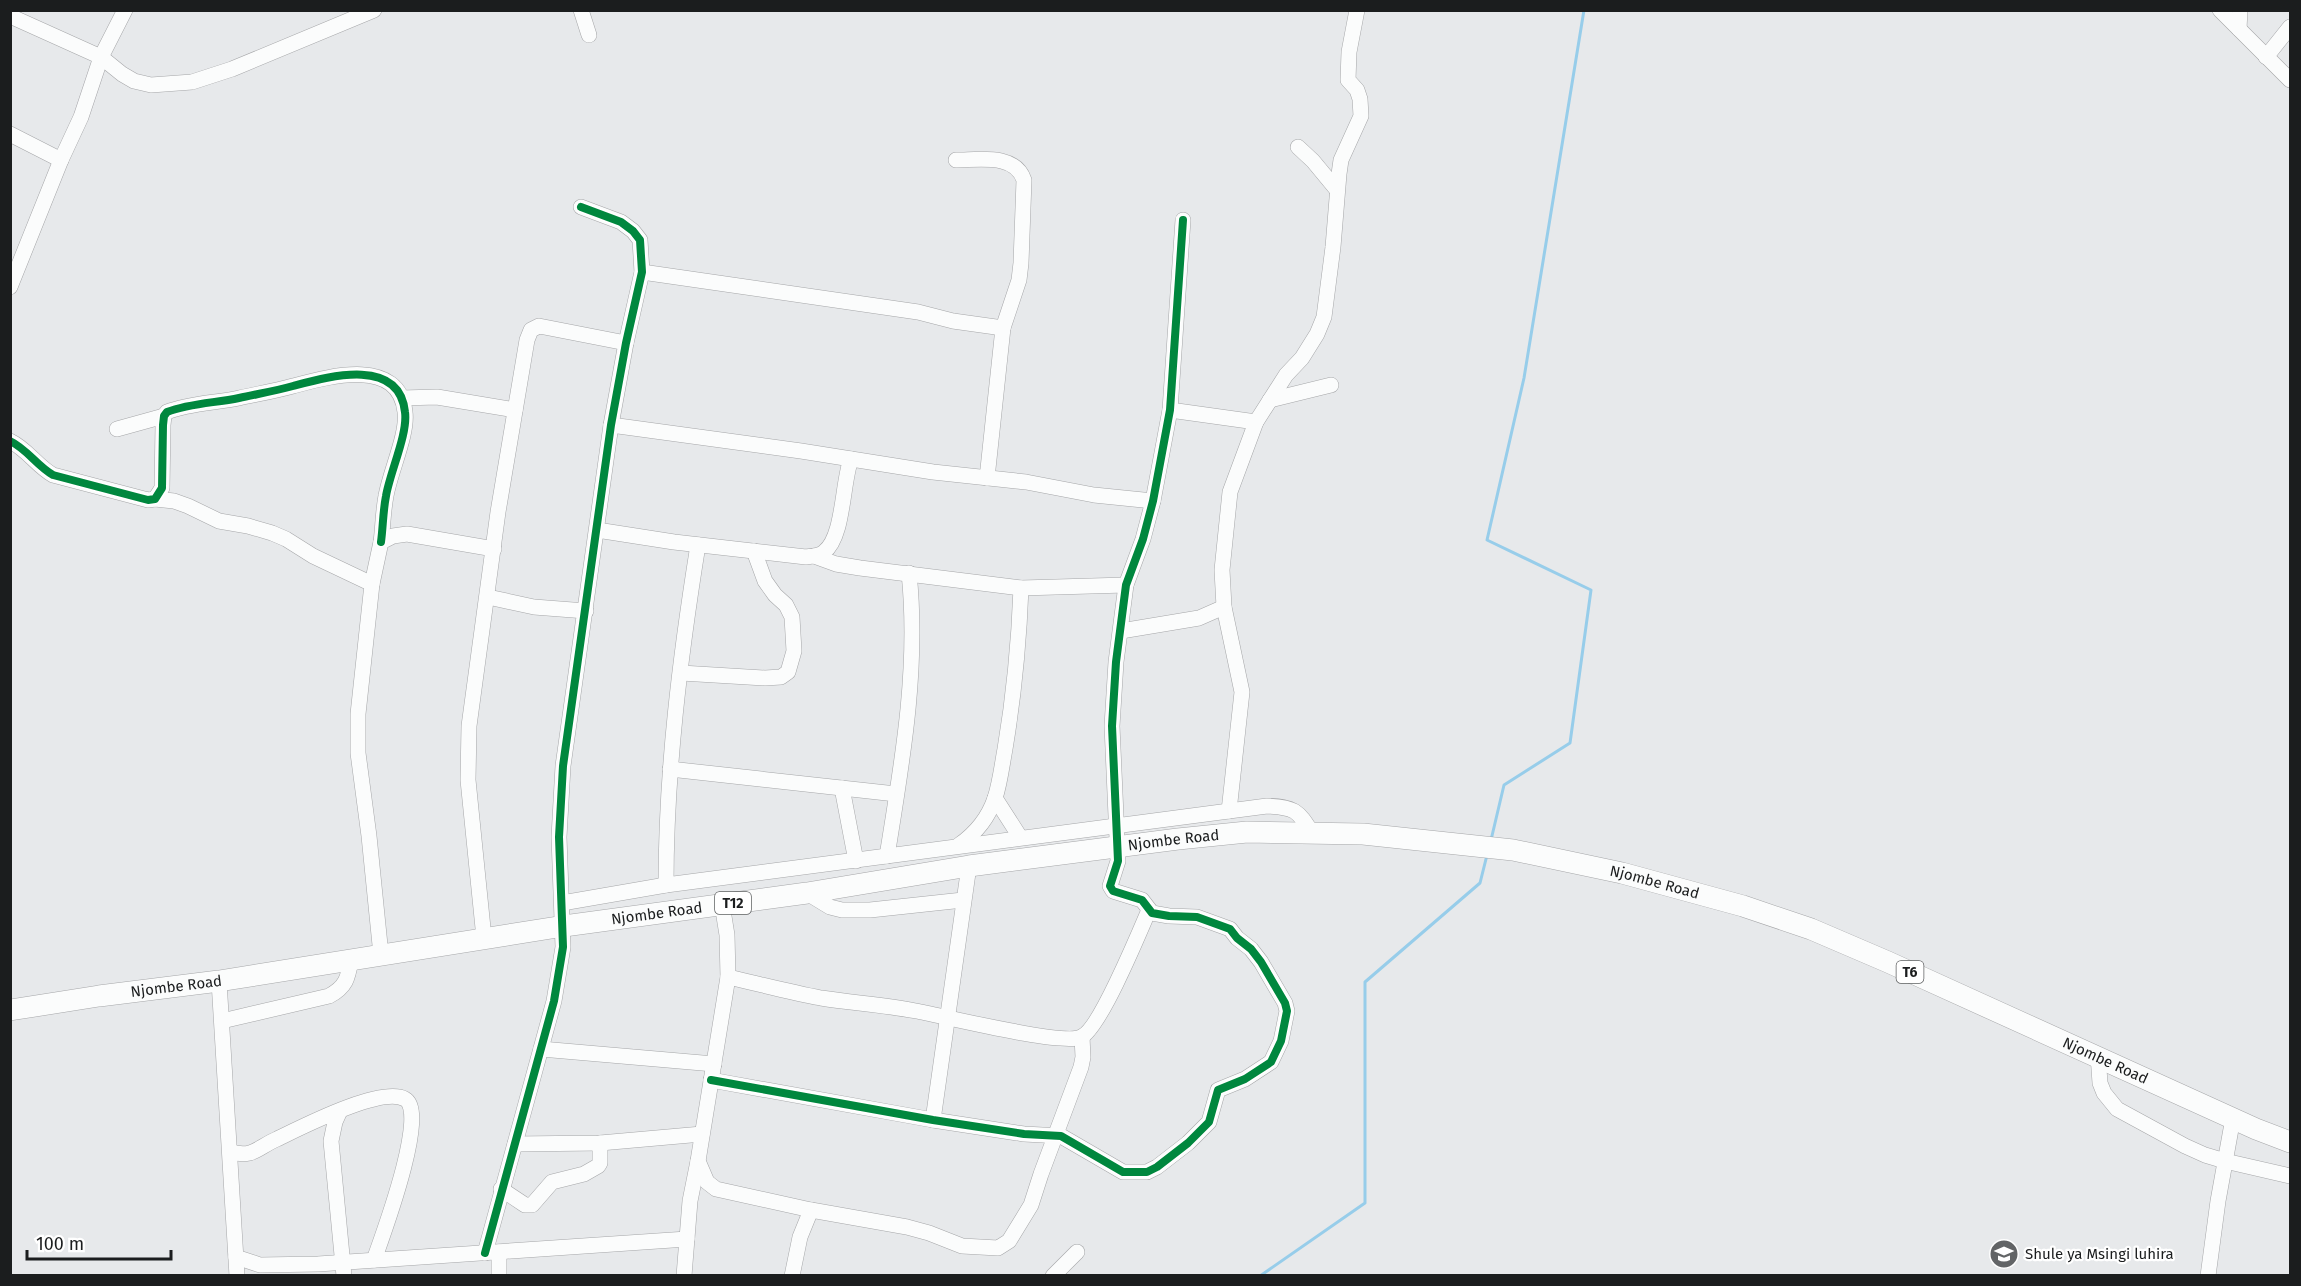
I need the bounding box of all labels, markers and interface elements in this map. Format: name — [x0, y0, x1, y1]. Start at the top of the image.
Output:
street label: Njombe Road — [1127, 826, 1220, 854]
street label: Njombe Road — [1608, 862, 1701, 903]
road number: T12 — [715, 892, 751, 914]
street label: Njombe Road — [610, 898, 703, 928]
road number: T6 — [1896, 961, 1924, 983]
street label: Njombe Road — [130, 972, 223, 1001]
street label: Njombe Road — [2060, 1034, 2151, 1088]
scale bar — [27, 1223, 171, 1261]
text: 100 m — [36, 1233, 84, 1255]
school or university icon: Shule ya Msingi luhira — [1988, 1238, 2020, 1270]
place label: Shule ya Msingi luhira — [2025, 1245, 2174, 1263]

